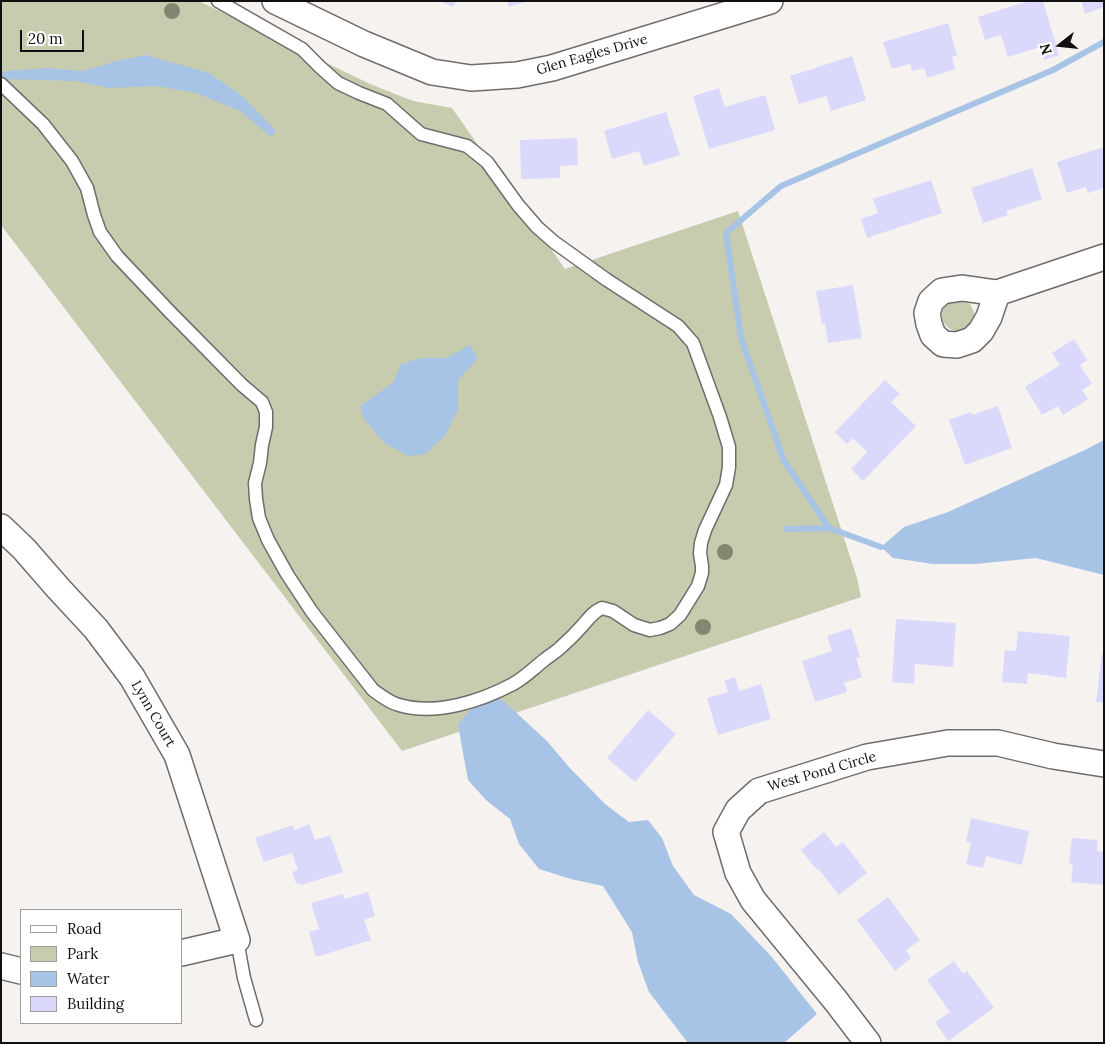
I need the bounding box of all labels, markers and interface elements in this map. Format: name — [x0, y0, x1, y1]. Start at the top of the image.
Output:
scale bar — [22, 20, 86, 52]
north arrow — [1035, 20, 1085, 70]
text: 20 m — [28, 29, 63, 48]
street label: Glen Eagles Drive — [535, 31, 649, 79]
text: N — [1035, 41, 1056, 57]
street label: Lynn Court — [127, 678, 179, 750]
street label: West Pond Circle — [766, 748, 878, 796]
legend — [20, 909, 182, 1024]
text: Road — [67, 919, 102, 938]
text: Park — [67, 944, 98, 963]
text: Water — [67, 969, 109, 988]
text: Building — [67, 994, 124, 1013]

